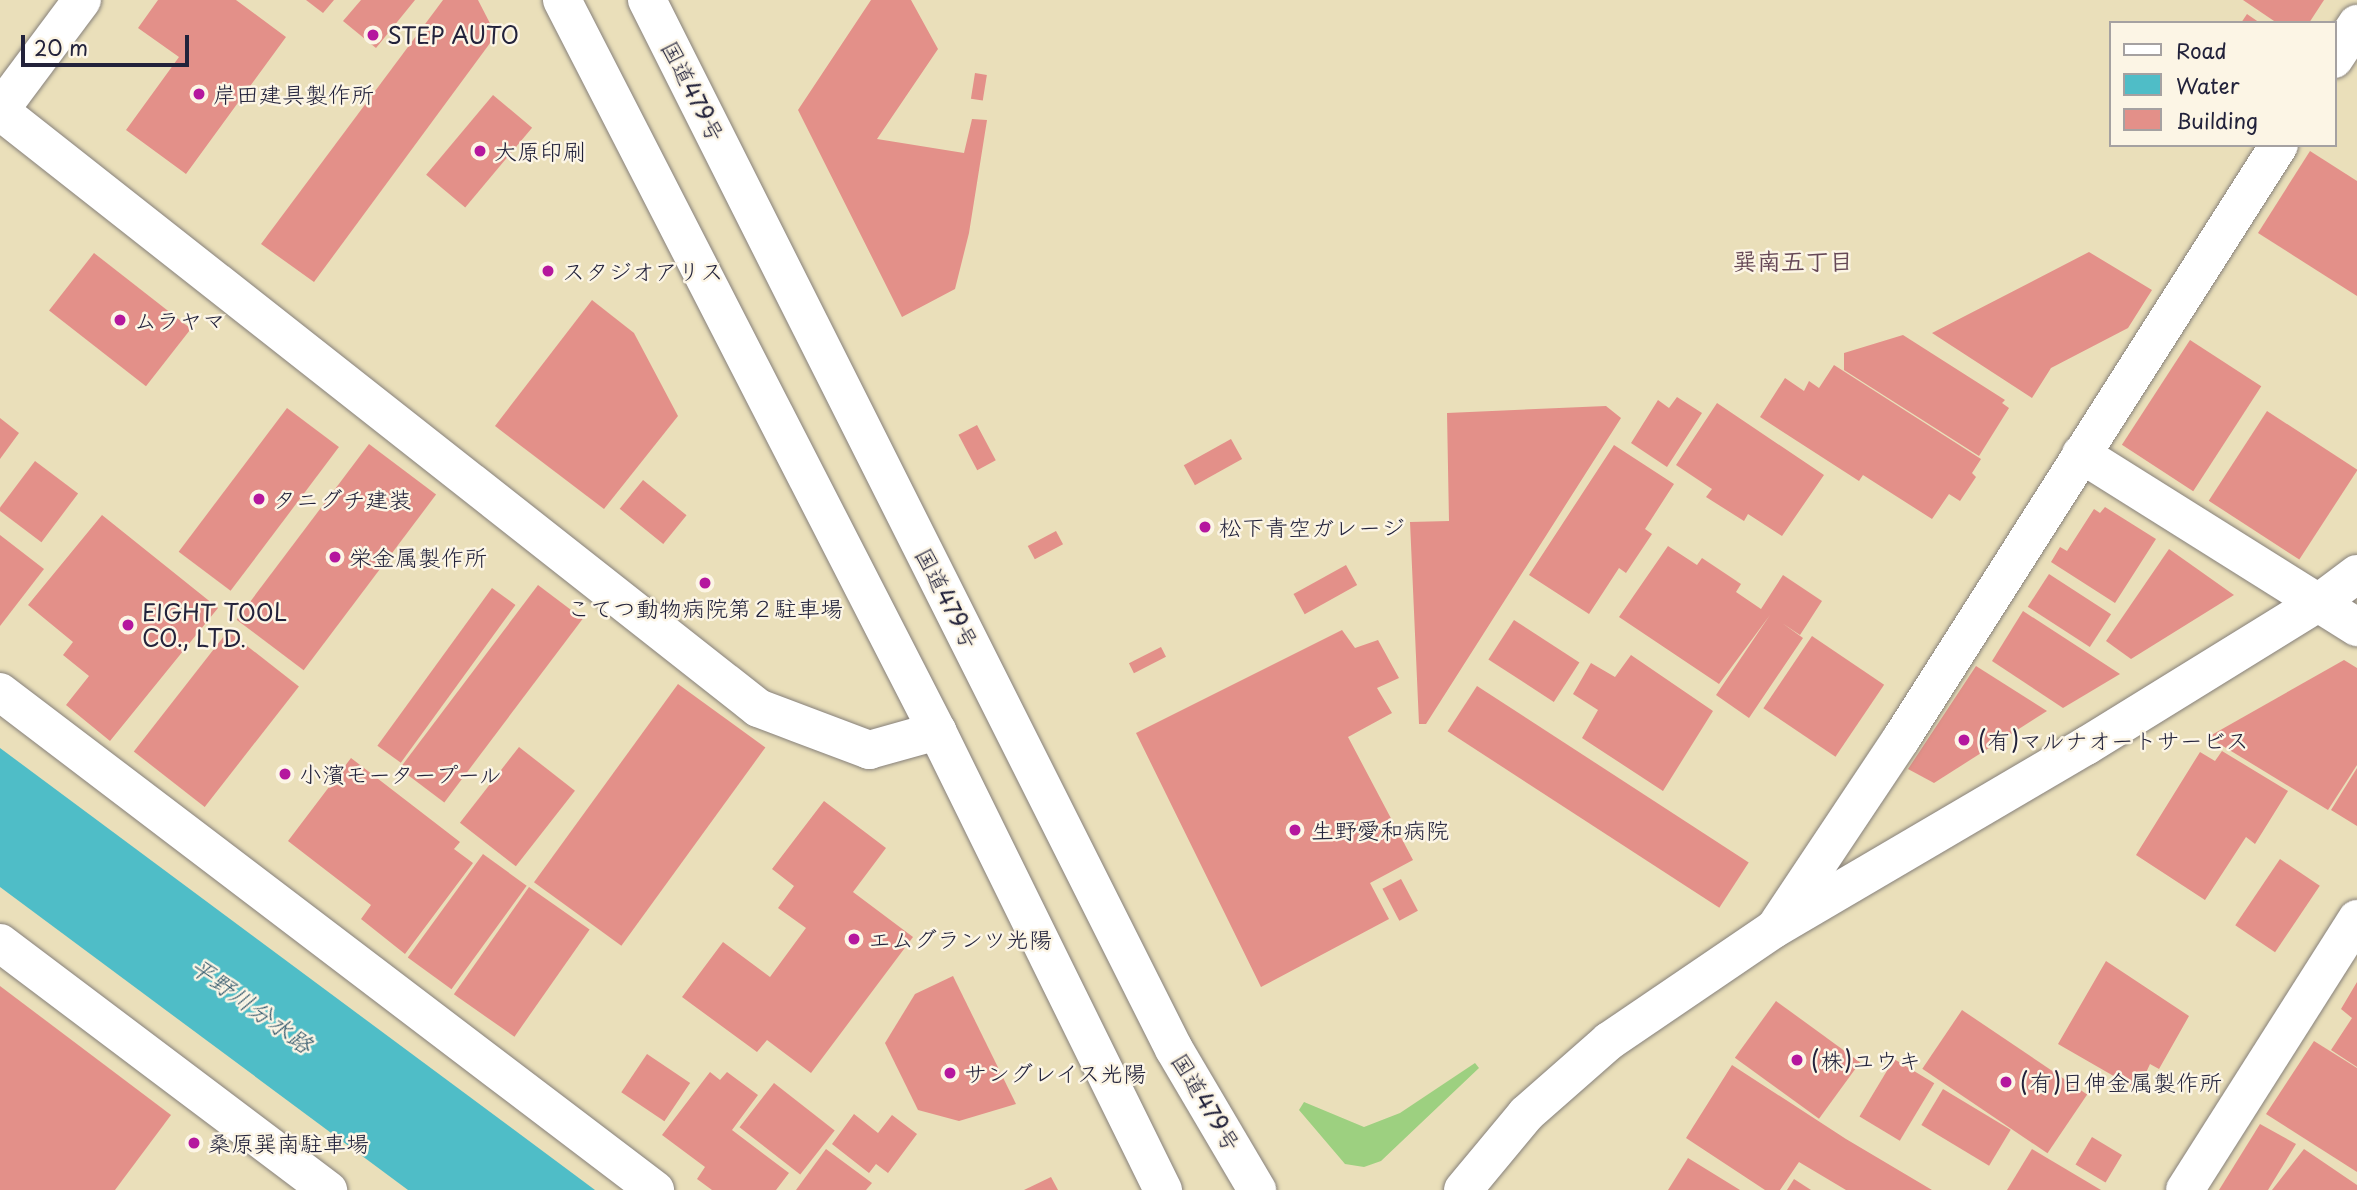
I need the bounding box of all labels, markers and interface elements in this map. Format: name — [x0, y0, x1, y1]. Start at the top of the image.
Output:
scale bar — [24, 21, 192, 65]
place label: STEP AUTO — [387, 21, 522, 49]
legend — [2108, 21, 2336, 147]
marker: STEP AUTO — [365, 27, 381, 43]
text: 20 m — [34, 31, 88, 63]
text: Road — [2176, 34, 2227, 66]
street label: 国道479号 — [656, 36, 730, 146]
text: Water — [2176, 69, 2239, 101]
place label: 岸田建具製作所 — [213, 80, 374, 108]
marker: 岸田建具製作所 — [191, 86, 207, 102]
text: Building — [2176, 104, 2258, 136]
place label: 大原印刷 — [494, 137, 586, 165]
marker: 大原印刷 — [472, 143, 488, 159]
district label: 巽南五丁目 — [1733, 247, 1853, 275]
place label: スタジオアリス — [562, 257, 723, 285]
marker: スタジオアリス — [540, 263, 556, 279]
place label: ムラヤマ — [134, 306, 226, 334]
marker: ムラヤマ — [112, 312, 128, 328]
place label: タニグチ建装 — [273, 485, 411, 513]
marker: タニグチ建装 — [251, 491, 267, 507]
place label: 松下青空ガレージ — [1219, 513, 1404, 541]
marker: 松下青空ガレージ — [1197, 519, 1213, 535]
place label: 栄金属製作所 — [349, 543, 487, 571]
street label: 国道479号 — [910, 543, 984, 653]
marker: 栄金属製作所 — [327, 549, 343, 565]
marker: こてつ動物病院第２駐車場 — [697, 575, 713, 591]
place label: こてつ動物病院第２駐車場 — [567, 594, 843, 622]
place label: EIGHT TOOL CO., LTD. — [142, 598, 288, 652]
marker: EIGHT TOOL CO., LTD. — [120, 617, 136, 633]
place label: (有)マルナオートサービス — [1978, 726, 2249, 754]
marker: (有)マルナオートサービス — [1956, 732, 1972, 748]
place label: 小濱モータープール — [299, 760, 505, 788]
marker: 小濱モータープール — [277, 766, 293, 782]
place label: 生野愛和病院 — [1311, 816, 1449, 844]
marker: 生野愛和病院 — [1285, 820, 1305, 840]
place label: エムグランツ光陽 — [868, 925, 1052, 953]
marker: エムグランツ光陽 — [846, 931, 862, 947]
water label: 平野川分水路 — [185, 951, 319, 1059]
place label: (株)ユウキ — [1811, 1046, 1921, 1074]
street label: 国道479号 — [1166, 1048, 1246, 1156]
marker: (株)ユウキ — [1789, 1052, 1805, 1068]
place label: サングレイス光陽 — [964, 1059, 1148, 1087]
marker: サングレイス光陽 — [942, 1065, 958, 1081]
place label: (有)日伸金属製作所 — [2020, 1068, 2222, 1096]
marker: (有)日伸金属製作所 — [1998, 1074, 2014, 1090]
place label: 桑原巽南駐車場 — [208, 1129, 369, 1157]
marker: 桑原巽南駐車場 — [186, 1135, 202, 1151]

